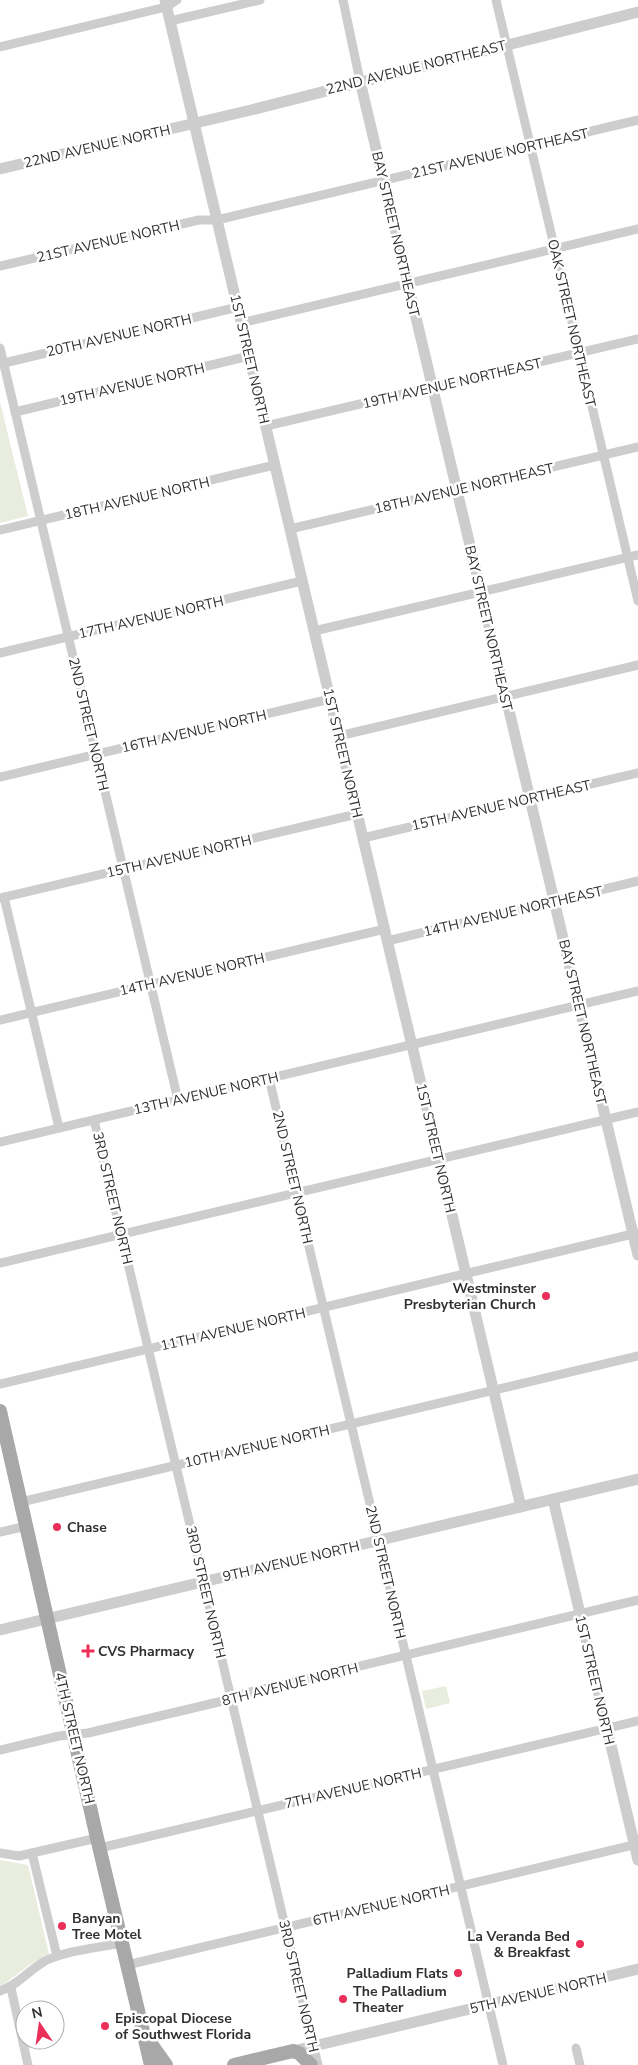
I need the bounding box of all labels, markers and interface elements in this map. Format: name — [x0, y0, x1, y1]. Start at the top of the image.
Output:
street label: 22ND AVENUE NORTHEAST — [324, 36, 509, 99]
street label: 22ND AVENUE NORTH — [22, 120, 172, 173]
street label: 21ST AVENUE NORTHEAST — [410, 124, 591, 183]
street label: BAY STREET NORTHEAST — [367, 150, 424, 319]
street label: 21ST AVENUE NORTH — [35, 216, 181, 267]
street label: OAK STREET NORTHEAST — [543, 237, 600, 409]
street label: 1ST STREET NORTH — [225, 292, 274, 426]
street label: 20TH AVENUE NORTH — [45, 310, 194, 361]
street label: 19TH AVENUE NORTHEAST — [361, 353, 544, 413]
street label: 19TH AVENUE NORTH — [58, 359, 207, 410]
street label: 18TH AVENUE NORTHEAST — [373, 458, 556, 518]
street label: 18TH AVENUE NORTH — [63, 473, 212, 524]
street label: BAY STREET NORTHEAST — [460, 544, 517, 713]
street label: 17TH AVENUE NORTH — [77, 592, 226, 643]
street label: 2ND STREET NORTH — [64, 656, 113, 793]
street label: 1ST STREET NORTH — [318, 686, 367, 820]
street label: 16TH AVENUE NORTH — [120, 706, 269, 757]
street label: 15TH AVENUE NORTHEAST — [410, 775, 593, 835]
street label: 15TH AVENUE NORTH — [105, 831, 254, 882]
street label: 14TH AVENUE NORTHEAST — [422, 881, 605, 941]
street label: BAY STREET NORTHEAST — [554, 938, 611, 1107]
street label: 14TH AVENUE NORTH — [118, 949, 267, 1000]
street label: 13TH AVENUE NORTH — [132, 1068, 281, 1119]
street label: 1ST STREET NORTH — [411, 1081, 460, 1215]
street label: 2ND STREET NORTH — [268, 1109, 317, 1246]
street label: 3RD STREET NORTH — [88, 1130, 137, 1266]
place label: Westminster Presbyterian Church — [404, 1279, 537, 1314]
marker: Westminster Presbyterian Church — [540, 1290, 552, 1302]
street label: 11TH AVENUE NORTH — [159, 1304, 308, 1355]
street label: 10TH AVENUE NORTH — [183, 1421, 332, 1472]
street label: 2ND STREET NORTH — [361, 1504, 410, 1641]
place label: Chase — [67, 1518, 107, 1537]
marker: Chase — [51, 1521, 63, 1533]
street label: 3RD STREET NORTH — [181, 1524, 230, 1660]
street label: 9TH AVENUE NORTH — [221, 1536, 361, 1586]
street label: 1ST STREET NORTH — [570, 1613, 619, 1747]
place label: CVS Pharmacy — [98, 1642, 195, 1661]
marker: CVS Pharmacy — [82, 1645, 94, 1657]
street label: 8TH AVENUE NORTH — [220, 1658, 360, 1711]
street label: 4TH STREET NORTH — [50, 1670, 99, 1806]
street label: 7TH AVENUE NORTH — [283, 1763, 423, 1813]
street label: 6TH AVENUE NORTH — [311, 1880, 451, 1930]
place label: Banyan Tree Motel — [72, 1909, 142, 1944]
street label: 3RD STREET NORTH — [274, 1918, 323, 2054]
marker: Banyan Tree Motel — [56, 1920, 68, 1932]
place label: La Veranda Bed & Breakfast — [467, 1927, 571, 1962]
marker: La Veranda Bed & Breakfast — [574, 1938, 586, 1950]
place label: Palladium Flats — [347, 1964, 448, 1983]
marker: Palladium Flats — [452, 1967, 464, 1979]
street label: 5TH AVENUE NORTH — [468, 1968, 608, 2018]
place label: The Palladium Theater — [353, 1982, 447, 2017]
marker: The Palladium Theater — [337, 1993, 349, 2005]
north arrow — [15, 2000, 65, 2050]
text: N — [30, 2002, 44, 2023]
place label: Episcopal Diocese of Southwest Florida — [115, 2009, 251, 2044]
marker: Episcopal Diocese of Southwest Florida — [99, 2020, 111, 2032]

